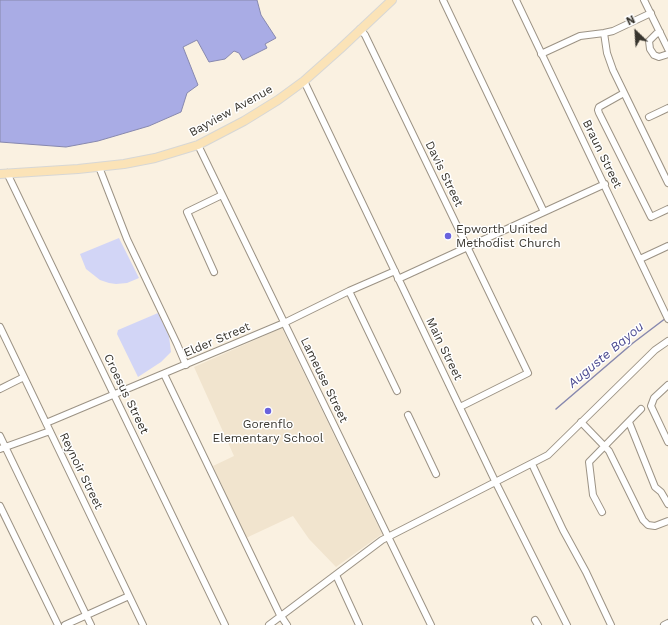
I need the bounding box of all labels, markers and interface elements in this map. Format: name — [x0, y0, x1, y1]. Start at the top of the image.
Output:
north arrow — [616, 12, 656, 52]
text: N — [624, 13, 637, 28]
street label: Bayview Avenue — [187, 82, 275, 140]
street label: Braun Street — [579, 117, 625, 191]
street label: Davis Street — [422, 139, 466, 209]
place label: Epworth United Methodist Church — [456, 222, 561, 250]
marker: Epworth United Methodist Church — [443, 231, 453, 241]
street label: Main Street — [423, 315, 465, 383]
water label: Auguste Bayou — [565, 319, 647, 391]
street label: Elder Street — [182, 320, 252, 360]
street label: Lameuse Street — [297, 335, 351, 425]
street label: Croesus Street — [100, 352, 152, 436]
marker: Gorenflo Elementary School — [263, 406, 273, 416]
place label: Gorenflo Elementary School — [213, 417, 323, 445]
street label: Reynoir Street — [56, 430, 106, 512]

